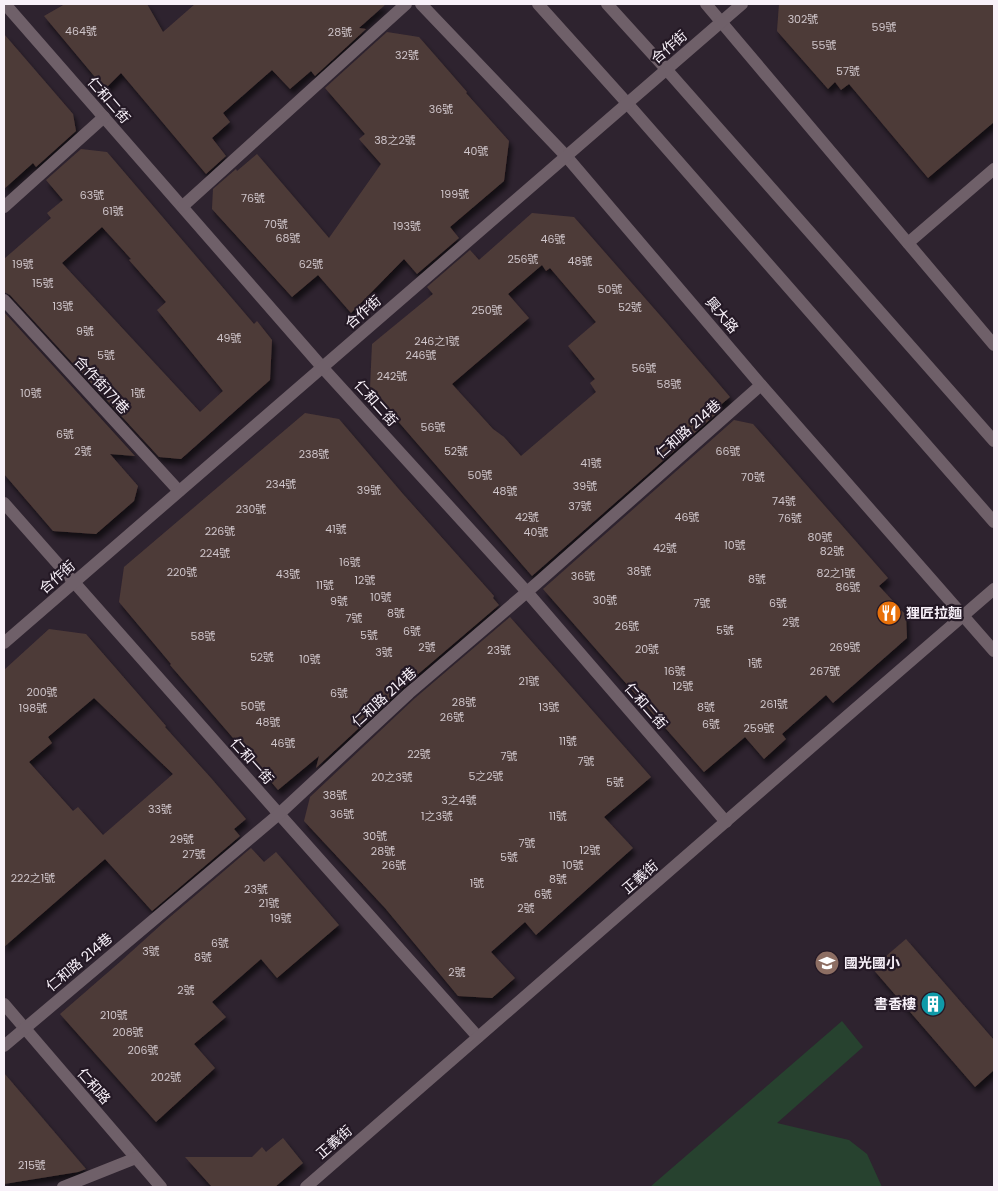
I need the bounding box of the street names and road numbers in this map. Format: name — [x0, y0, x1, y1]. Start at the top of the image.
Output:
street label: 合作街 — [647, 26, 691, 68]
street label: 仁和二街 — [83, 72, 135, 128]
street label: 合作街 — [341, 291, 385, 333]
street label: 興大路 — [701, 292, 743, 338]
street label: 合作街171巷 — [70, 352, 134, 418]
street label: 仁和二街 — [350, 376, 402, 430]
street label: 仁和路 214巷 — [651, 395, 725, 463]
street label: 合作街 — [35, 556, 79, 598]
street label: 仁和路 214巷 — [347, 662, 421, 732]
street label: 仁和二街 — [620, 678, 672, 734]
street label: 仁和一街 — [226, 734, 278, 788]
street label: 正義街 — [618, 856, 662, 898]
street label: 仁和路 214巷 — [42, 928, 116, 996]
street label: 仁和路 — [73, 1064, 115, 1108]
street label: 正義街 — [312, 1121, 356, 1163]

